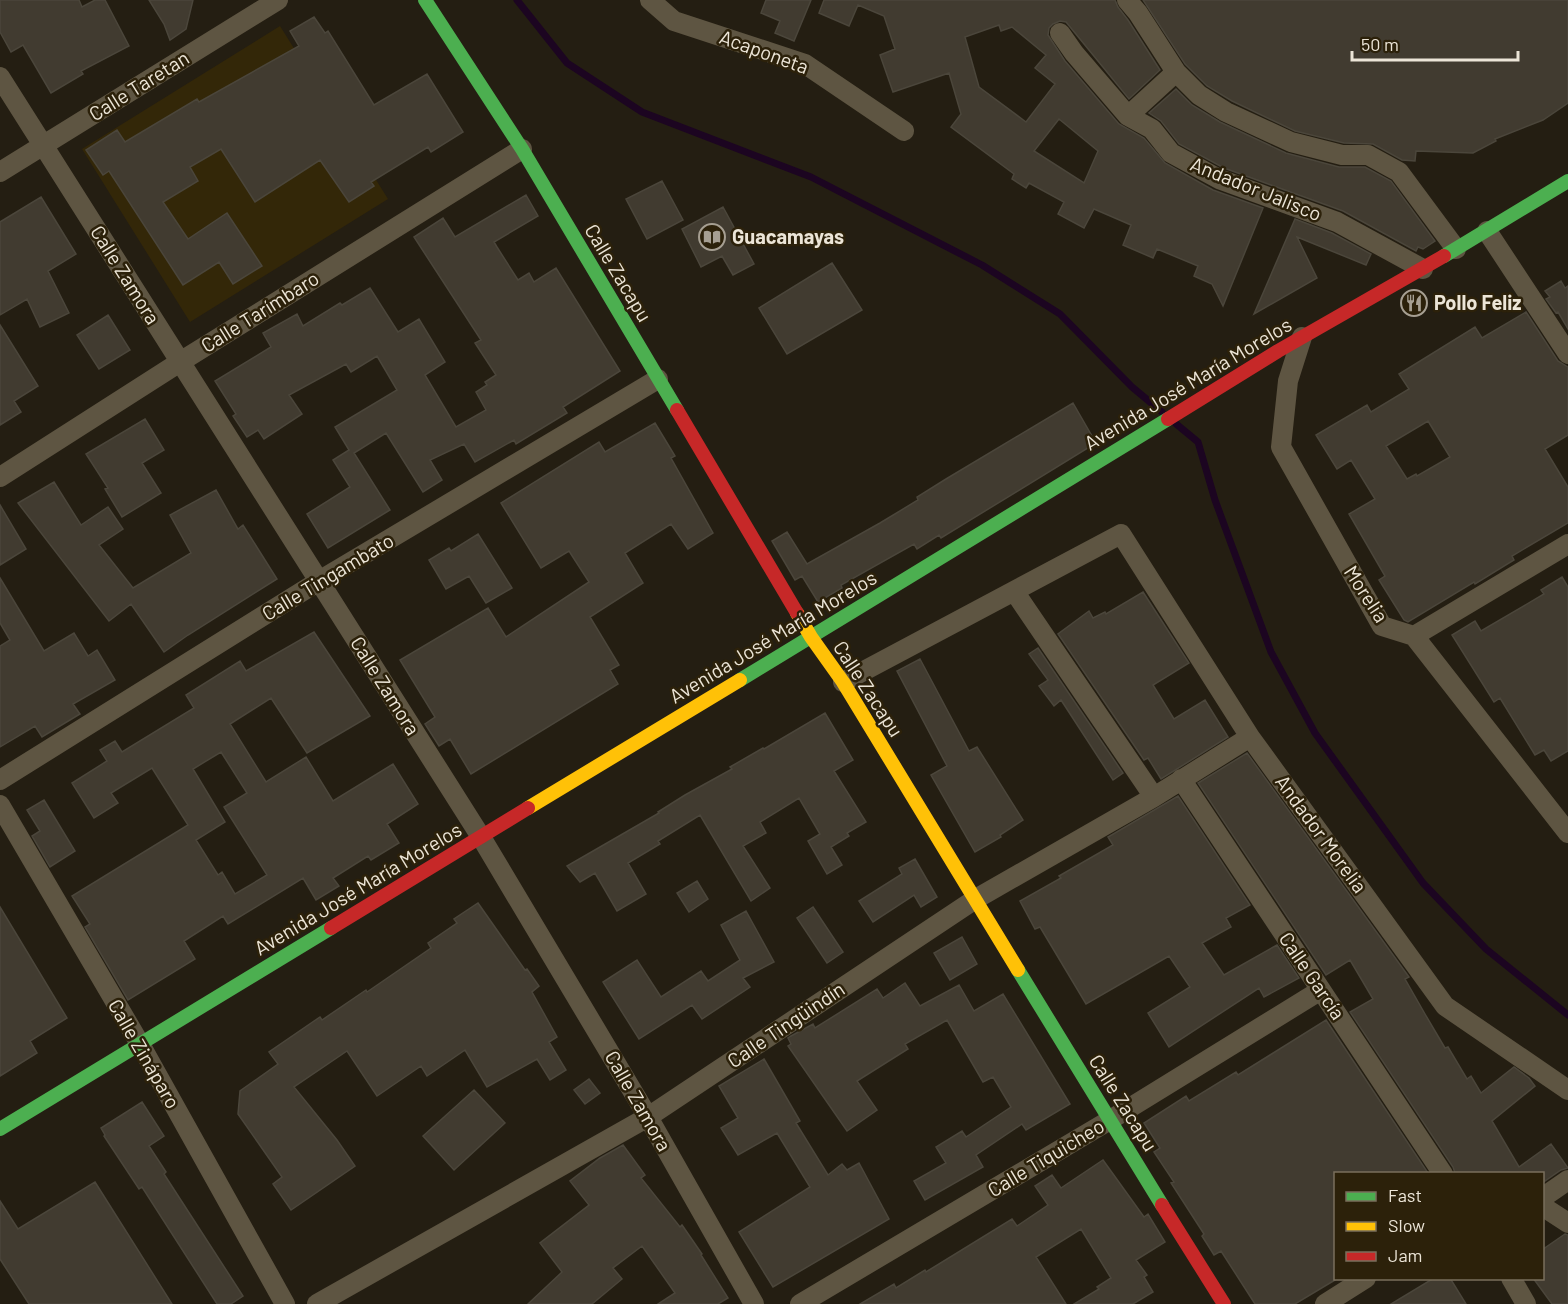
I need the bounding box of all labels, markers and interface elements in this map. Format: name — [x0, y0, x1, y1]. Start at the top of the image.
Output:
street label: Acaponeta — [717, 24, 812, 78]
scale bar — [1352, 24, 1518, 62]
text: 50 m — [1361, 33, 1399, 55]
street label: Calle Taretan — [84, 45, 193, 125]
street label: Andador Jalisco — [1187, 151, 1325, 225]
street label: Calle Zacapu — [580, 219, 657, 326]
street label: Calle Zamora — [86, 221, 166, 328]
library icon: Guacamayas — [697, 222, 727, 252]
place label: Guacamayas — [732, 224, 844, 248]
street label: Calle Tarímbaro — [196, 265, 323, 357]
restaurant icon: Pollo Feliz — [1399, 288, 1429, 318]
place label: Pollo Feliz — [1434, 290, 1522, 314]
street label: Avenida José María Morelos — [1079, 312, 1295, 455]
street label: Calle Tingambato — [257, 527, 398, 625]
street label: Morelia — [1340, 561, 1394, 626]
street label: Avenida José María Morelos — [664, 565, 880, 708]
street label: Calle Zamora — [346, 632, 426, 739]
street label: Calle Zacapu — [829, 636, 909, 741]
street label: Andador Morelia — [1271, 770, 1373, 897]
street label: Avenida José María Morelos — [249, 817, 465, 960]
street label: Calle García — [1275, 927, 1351, 1024]
street label: Calle Tingüindín — [722, 976, 849, 1072]
street label: Calle Zináparo — [104, 994, 186, 1113]
street label: Calle Zamora — [600, 1046, 677, 1155]
street label: Calle Zacapu — [1085, 1050, 1163, 1155]
street label: Calle Tiquicheo — [983, 1113, 1108, 1201]
legend — [1334, 1172, 1544, 1280]
text: Fast — [1388, 1184, 1422, 1206]
text: Slow — [1388, 1214, 1425, 1236]
text: Jam — [1388, 1244, 1422, 1266]

